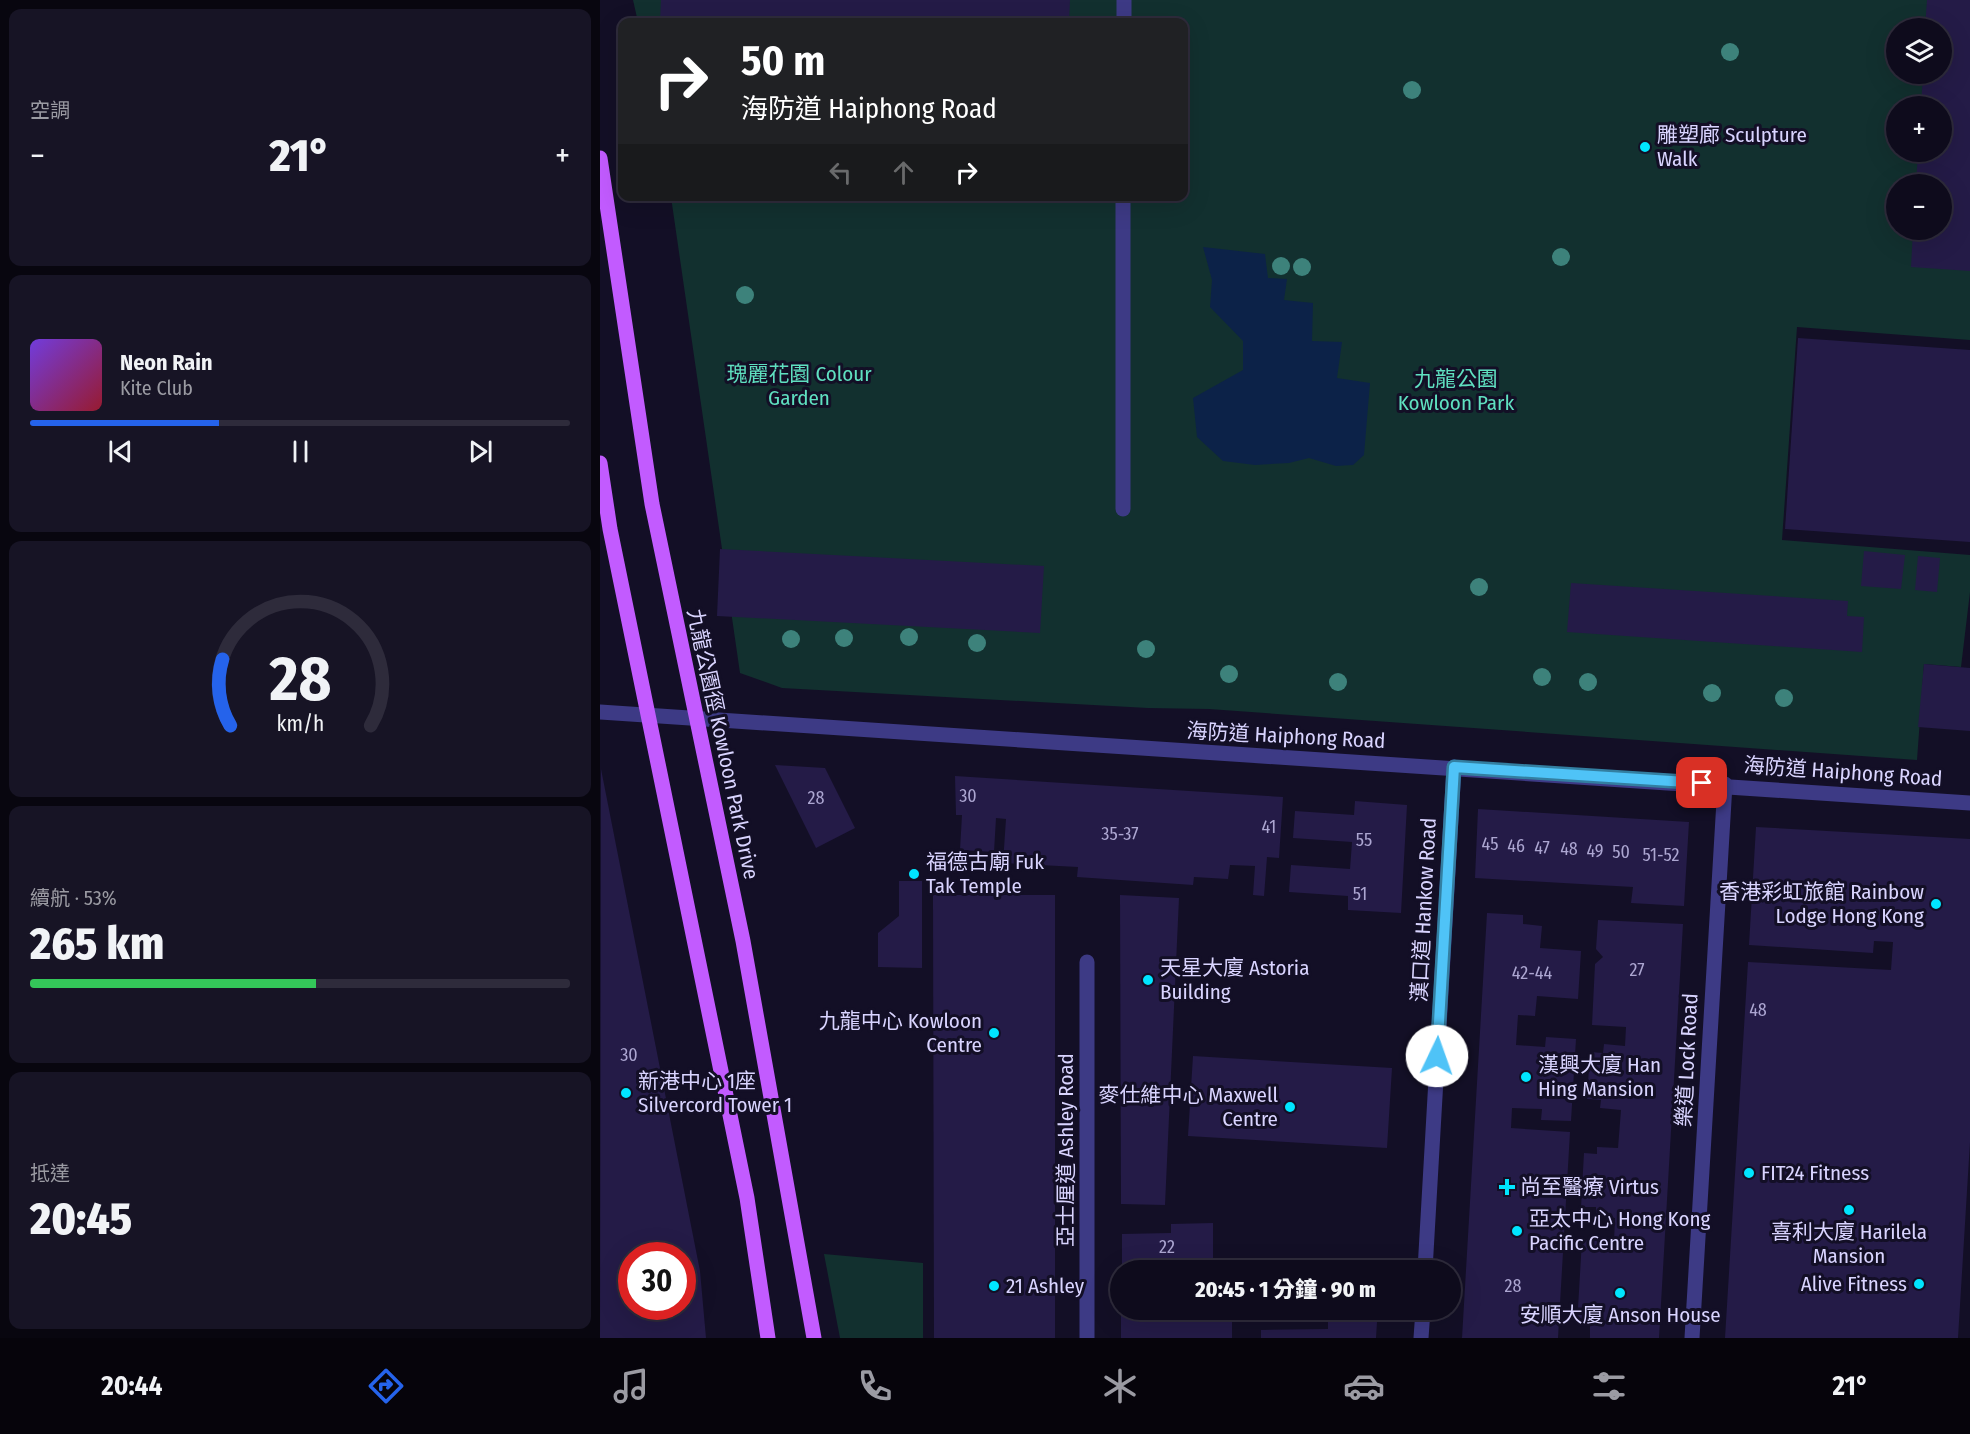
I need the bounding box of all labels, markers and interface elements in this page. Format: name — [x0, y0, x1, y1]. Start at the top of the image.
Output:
map controls — [1886, 18, 1952, 240]
button: layers — [1886, 18, 1952, 84]
text: 50 m — [741, 36, 825, 86]
icon: right — [642, 42, 720, 120]
text: 海防道 Haiphong Road — [741, 93, 997, 125]
button: + — [1886, 96, 1952, 162]
text: 空調 — [30, 98, 70, 122]
place label: 雕塑廊 Sculpture Walk — [1657, 122, 1807, 172]
text: 21° — [269, 129, 330, 183]
text: − — [30, 136, 45, 176]
text: + — [555, 136, 570, 176]
marker: 雕塑廊 Sculpture Walk — [1638, 140, 1652, 154]
icon: left — [824, 156, 857, 189]
icon: ahead — [887, 156, 920, 189]
icon: right — [950, 156, 983, 189]
button: − — [1886, 174, 1952, 240]
text: Neon Rain — [120, 349, 213, 376]
park label: 瑰麗花園 Colour Garden — [726, 361, 872, 411]
park label: 九龍公園 Kowloon Park — [1398, 366, 1514, 416]
text: Kite Club — [120, 376, 193, 400]
icon: previous — [104, 435, 137, 468]
icon: pause — [284, 435, 317, 468]
icon: next — [464, 435, 497, 468]
street label: 九龍公園徑 Kowloon Park Drive — [682, 606, 764, 882]
text: 28 — [268, 642, 331, 717]
text: km/h — [276, 711, 324, 737]
street label: 海防道 Haiphong Road — [1186, 718, 1386, 754]
street label: 海防道 Haiphong Road — [1743, 752, 1943, 792]
pin — [1676, 757, 1727, 808]
icon: arrive — [1685, 766, 1718, 799]
house number: 30 — [959, 785, 977, 807]
house number: 28 — [808, 787, 824, 809]
house number: 41 — [1262, 816, 1276, 838]
street label: 漢口道 Hankow Road — [1406, 817, 1442, 1003]
house number: 35-37 — [1101, 823, 1139, 845]
house number: 55 — [1356, 829, 1372, 851]
house number: 45 — [1482, 833, 1498, 855]
house number: 46 — [1507, 835, 1525, 857]
house number: 47 — [1534, 837, 1550, 859]
house number: 48 — [1560, 838, 1578, 860]
house number: 49 — [1586, 840, 1604, 862]
house number: 50 — [1612, 841, 1630, 863]
house number: 51-52 — [1643, 844, 1679, 866]
place label: 福德古廟 Fuk Tak Temple — [926, 849, 1044, 899]
marker: 福德古廟 Fuk Tak Temple — [907, 867, 921, 881]
place label: 香港彩虹旅館 Rainbow Lodge Hong Kong — [1719, 879, 1924, 929]
house number: 51 — [1353, 883, 1367, 905]
text: 續航 · 53% — [30, 886, 117, 910]
marker: 香港彩虹旅館 Rainbow Lodge Hong Kong — [1929, 897, 1943, 911]
text: 265 km — [30, 917, 164, 971]
place label: 天星大廈 Astoria Building — [1160, 955, 1309, 1005]
house number: 27 — [1629, 959, 1645, 981]
house number: 42-44 — [1512, 962, 1552, 984]
marker: 天星大廈 Astoria Building — [1141, 973, 1155, 987]
street label: 樂道 Lock Road — [1671, 992, 1703, 1128]
house number: 48 — [1749, 999, 1767, 1021]
place label: 九龍中心 Kowloon Centre — [819, 1008, 982, 1058]
position arrow — [1405, 1024, 1469, 1088]
marker: 九龍中心 Kowloon Centre — [987, 1026, 1001, 1040]
house number: 30 — [620, 1044, 638, 1066]
place label: 漢興大廈 Han Hing Mansion — [1538, 1052, 1661, 1102]
street label: 亞士厘道 Ashley Road — [1053, 1053, 1079, 1247]
place label: 新港中心 1座 Silvercord Tower 1 — [638, 1068, 792, 1118]
marker: 漢興大廈 Han Hing Mansion — [1519, 1070, 1533, 1084]
place label: 麥仕維中心 Maxwell Centre — [1098, 1082, 1278, 1132]
marker: 新港中心 1座 Silvercord Tower 1 — [619, 1086, 633, 1100]
marker: 麥仕維中心 Maxwell Centre — [1283, 1100, 1297, 1114]
place label: FIT24 Fitness — [1761, 1160, 1869, 1186]
text: 抵達 — [30, 1161, 70, 1185]
marker: FIT24 Fitness — [1742, 1166, 1756, 1180]
place label: 尚至醫療 Virtus — [1520, 1174, 1659, 1200]
marker: 尚至醫療 Virtus — [1498, 1178, 1516, 1196]
text: 20:45 — [30, 1192, 132, 1246]
marker: 喜利大廈 Harilela Mansion — [1842, 1203, 1856, 1217]
place label: 亞太中心 Hong Kong Pacific Centre — [1529, 1206, 1711, 1256]
place label: 喜利大廈 Harilela Mansion — [1771, 1219, 1927, 1269]
marker: 亞太中心 Hong Kong Pacific Centre — [1510, 1224, 1524, 1238]
house number: 22 — [1159, 1236, 1175, 1258]
speed limit sign: 30 — [618, 1242, 696, 1320]
place label: Alive Fitness — [1801, 1271, 1907, 1297]
place label: 21 Ashley — [1006, 1273, 1085, 1299]
house number: 28 — [1505, 1275, 1521, 1297]
text: 20:45 · 1 分鐘 · 90 m — [1195, 1276, 1376, 1303]
marker: Alive Fitness — [1912, 1277, 1926, 1291]
marker: 21 Ashley — [987, 1279, 1001, 1293]
marker: 安順大廈 Anson House — [1613, 1286, 1627, 1300]
place label: 安順大廈 Anson House — [1519, 1302, 1721, 1328]
icon: directions — [365, 1365, 407, 1407]
icon: music — [610, 1365, 652, 1407]
icon: phone — [854, 1365, 896, 1407]
icon: climate — [1099, 1365, 1141, 1407]
icon: car — [1343, 1365, 1385, 1407]
icon: filters — [1588, 1365, 1630, 1407]
text: 20:44 — [101, 1370, 162, 1402]
text: 21° — [1833, 1370, 1869, 1402]

